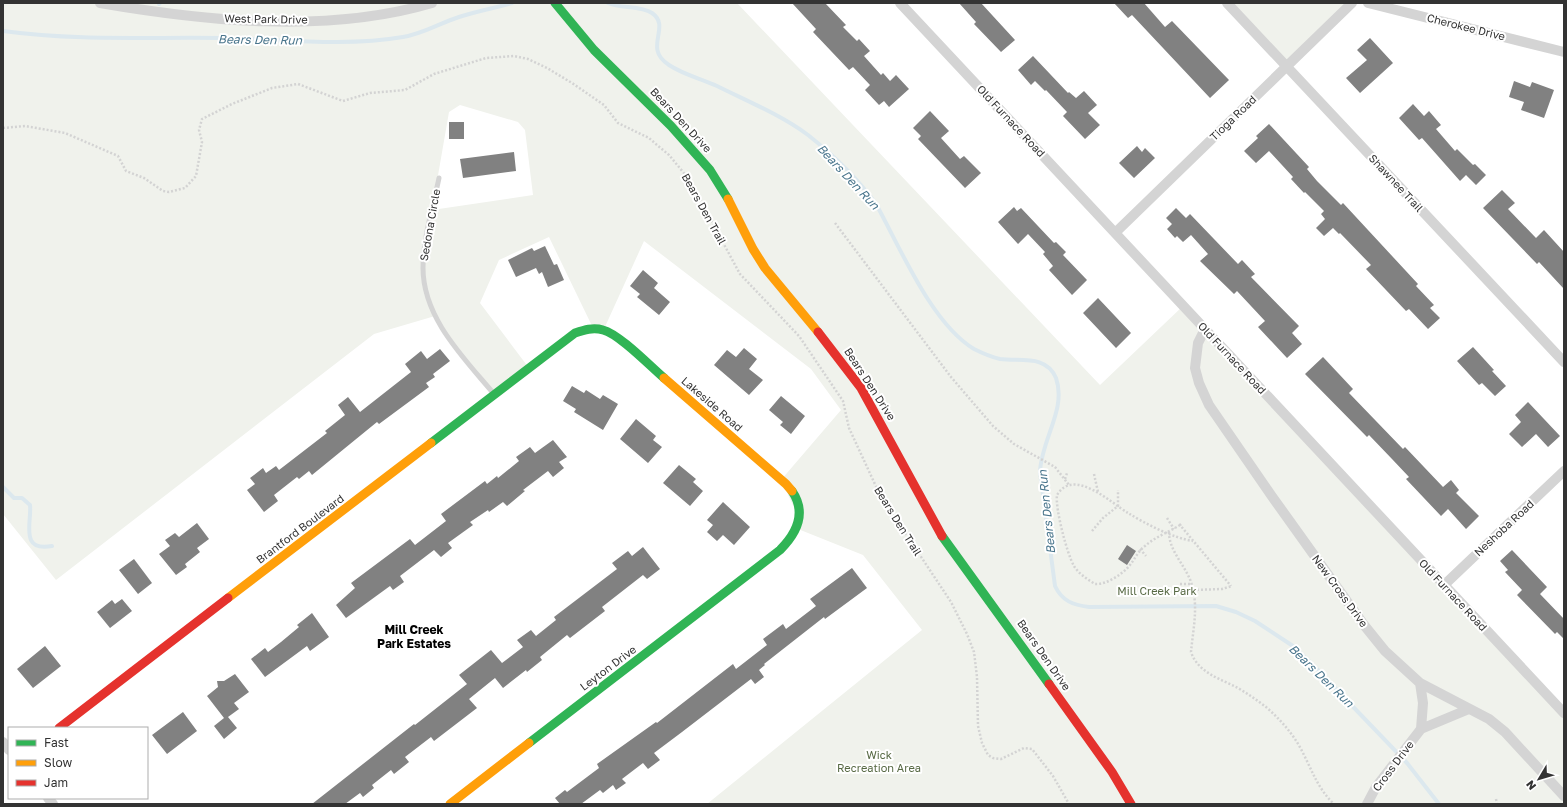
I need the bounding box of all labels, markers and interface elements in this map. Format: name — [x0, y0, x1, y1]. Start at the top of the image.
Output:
street label: West Park Drive — [224, 11, 308, 26]
street label: Cherokee Drive — [1426, 11, 1507, 43]
water label: Bears Den Run — [218, 31, 303, 48]
street label: Old Furnace Road — [975, 82, 1048, 159]
street label: Bears Den Drive — [648, 85, 715, 155]
street label: Tioga Road — [1207, 92, 1258, 143]
water label: Bears Den Run — [814, 141, 883, 213]
street label: Shawnee Trail — [1366, 151, 1427, 214]
street label: Bears Den Trail — [680, 171, 730, 247]
street label: Sedona Circle — [417, 188, 442, 262]
street label: Old Furnace Road — [1196, 319, 1269, 396]
street label: Bears Den Drive — [842, 345, 899, 422]
street label: Lakeside Road — [679, 374, 745, 434]
water label: Bears Den Run — [1035, 469, 1058, 555]
street label: Bears Den Trail — [872, 484, 925, 558]
street label: Brantford Boulevard — [253, 491, 346, 566]
street label: Neshoba Road — [1471, 497, 1536, 559]
street label: New Cross Drive — [1310, 552, 1371, 629]
street label: Old Furnace Road — [1417, 556, 1490, 633]
park label: Mill Creek Park — [1117, 584, 1197, 597]
street label: Bears Den Drive — [1015, 617, 1074, 693]
district label: Mill Creek Park Estates — [377, 622, 451, 651]
water label: Bears Den Run — [1286, 641, 1357, 711]
street label: Leyton Drive — [577, 642, 638, 693]
legend — [8, 727, 148, 799]
text: Fast — [44, 735, 69, 750]
street label: Cross Drive — [1369, 738, 1416, 794]
park label: Wick Recreation Area — [837, 748, 921, 774]
text: Slow — [44, 755, 72, 770]
north arrow — [1519, 759, 1559, 799]
text: Jam — [44, 775, 68, 790]
text: N — [1523, 778, 1538, 793]

